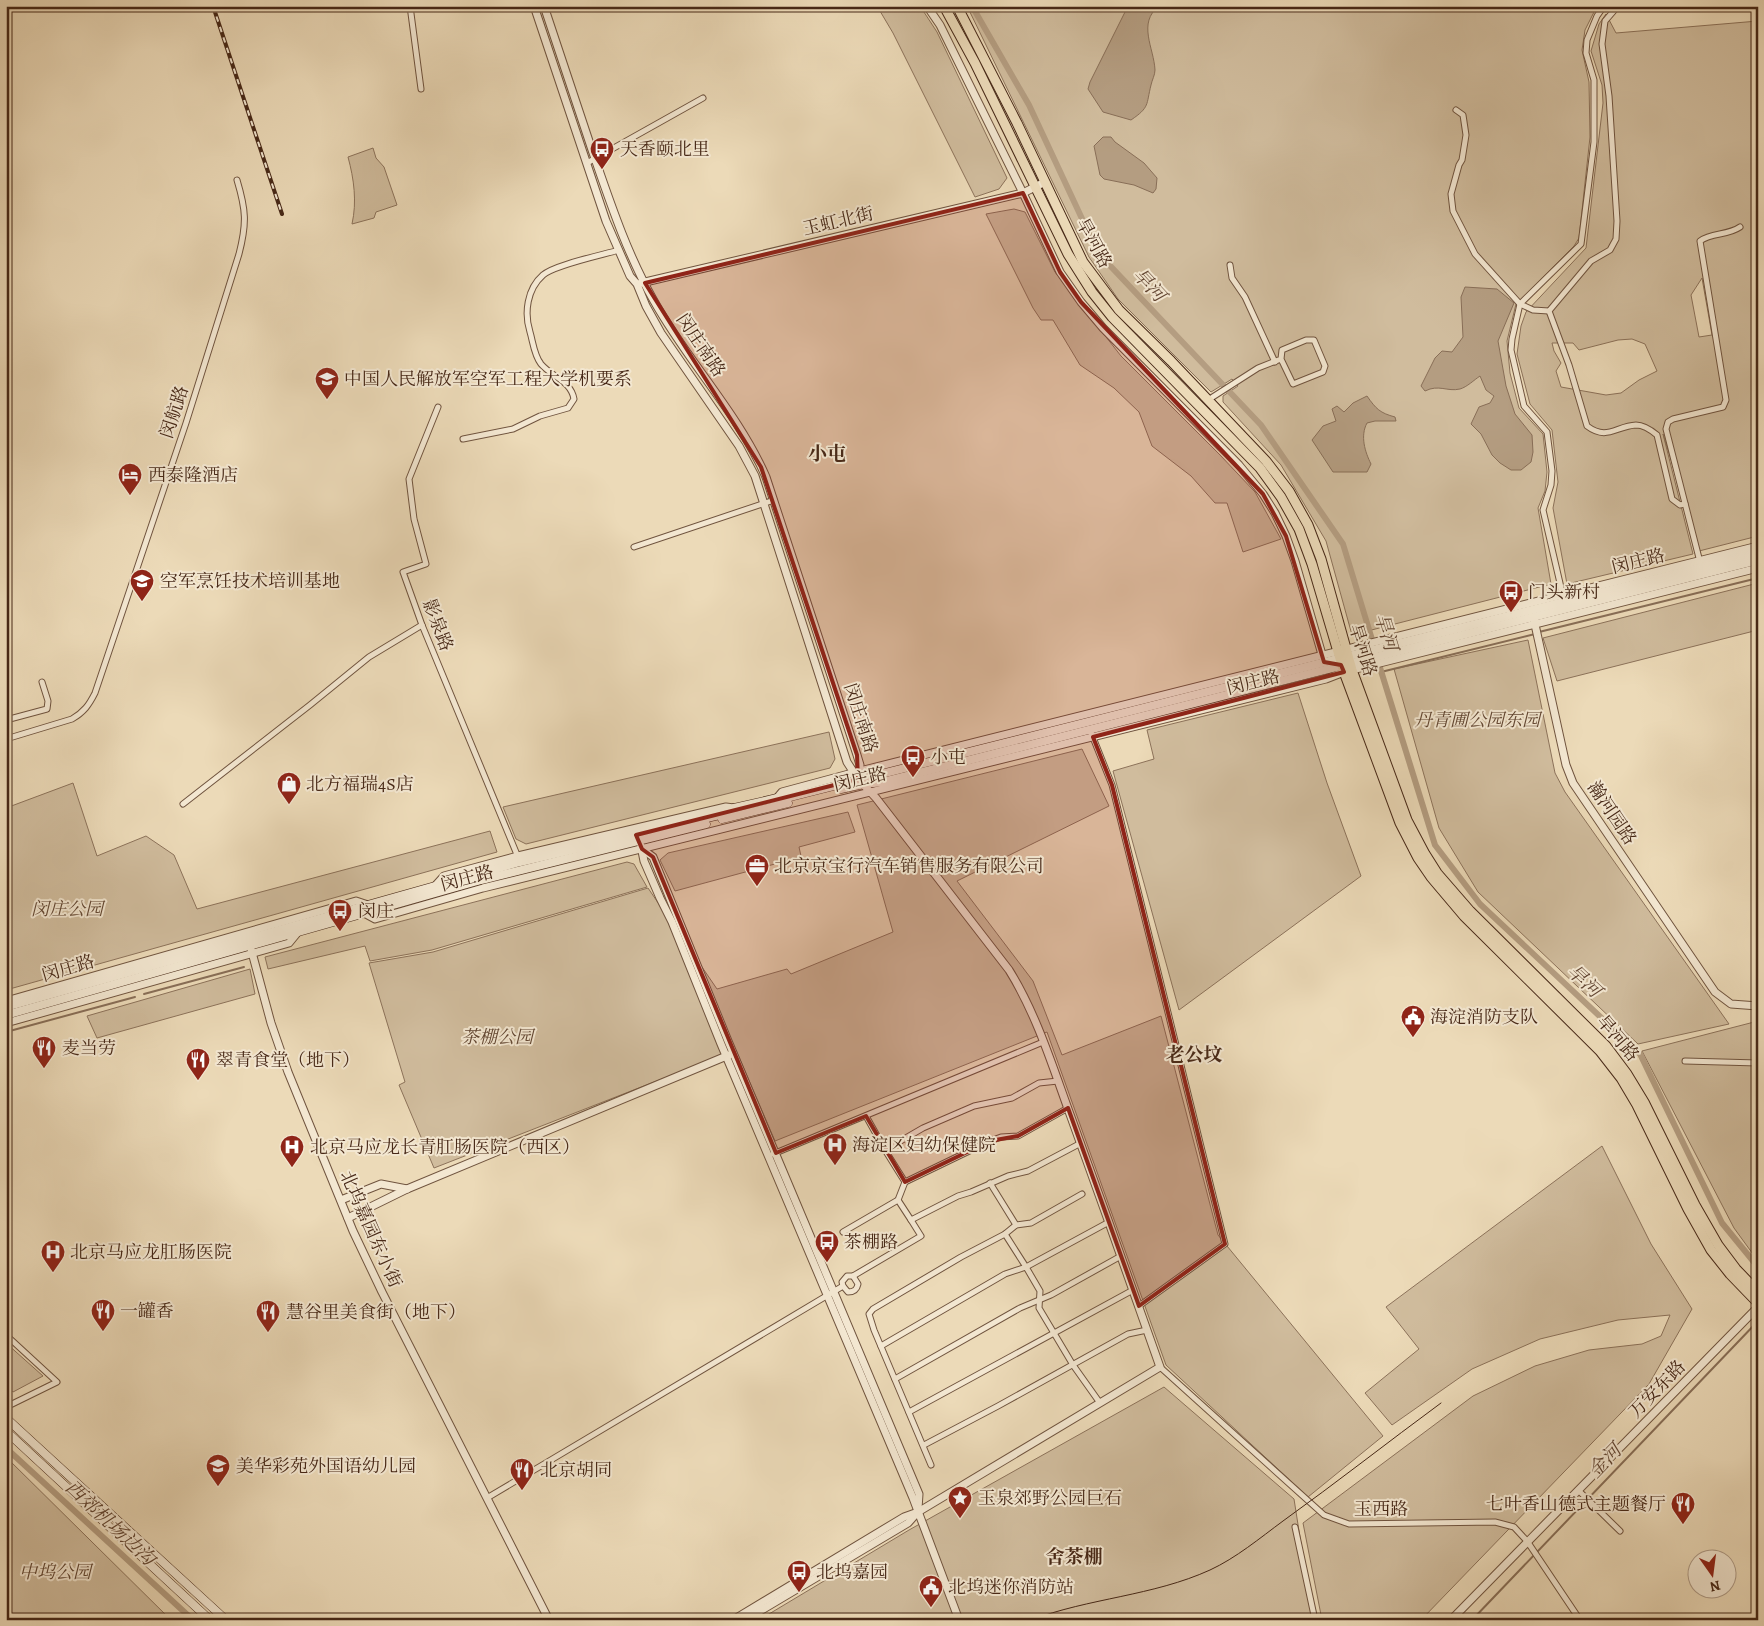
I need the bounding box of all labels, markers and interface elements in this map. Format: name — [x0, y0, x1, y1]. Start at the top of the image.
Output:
bus stop icon: 天香颐北里 — [589, 136, 615, 170]
place label: 天香颐北里 — [620, 137, 710, 161]
street label: 玉虹北街 — [800, 201, 876, 241]
street label: 旱河路 — [1070, 214, 1118, 272]
water label: 旱河 — [1127, 262, 1174, 310]
street label: 闵庄南路 — [671, 308, 731, 382]
school or university icon: 中国人民解放军空军工程大学机要系 — [314, 366, 340, 400]
place label: 中国人民解放军空军工程大学机要系 — [344, 367, 632, 391]
street label: 闵航路 — [154, 383, 194, 441]
district label: 小屯 — [808, 441, 846, 467]
hotel icon: 西泰隆酒店 — [117, 462, 143, 496]
place label: 西泰隆酒店 — [148, 463, 238, 487]
street label: 闵庄路 — [1609, 543, 1667, 579]
school or university icon: 空军烹饪技术培训基地 — [129, 568, 155, 602]
place label: 空军烹饪技术培训基地 — [160, 569, 340, 593]
bus stop icon: 门头新村 — [1498, 579, 1524, 613]
place label: 门头新村 — [1528, 580, 1600, 604]
street label: 影泉路 — [417, 595, 459, 655]
water label: 旱河 — [1368, 610, 1405, 657]
street label: 旱河路 — [1344, 621, 1382, 679]
street label: 闵庄路 — [1224, 664, 1282, 700]
street label: 闵庄南路 — [838, 680, 884, 756]
park label: 丹青圃公园东园 — [1414, 708, 1543, 732]
bus stop icon: 小屯 — [900, 744, 926, 778]
place label: 小屯 — [930, 745, 966, 769]
street label: 闵庄路 — [831, 761, 889, 797]
shop icon: 北方福瑞4S店 — [276, 771, 302, 805]
place label: 北方福瑞4S店 — [306, 772, 414, 796]
street label: 瀚河园路 — [1582, 776, 1642, 850]
office icon: 北京京宝行汽车销售服务有限公司 — [744, 853, 770, 887]
place label: 北京京宝行汽车销售服务有限公司 — [774, 854, 1044, 878]
street label: 闵庄路 — [438, 859, 496, 897]
park label: 闵庄公园 — [31, 897, 106, 921]
bus stop icon: 闵庄 — [327, 898, 353, 932]
place label: 闵庄 — [358, 899, 394, 923]
street label: 闵庄路 — [39, 949, 97, 987]
water label: 旱河 — [1561, 959, 1609, 1006]
public building icon: 海淀消防支队 — [1400, 1004, 1426, 1038]
place label: 海淀消防支队 — [1430, 1005, 1538, 1029]
street label: 旱河路 — [1591, 1010, 1645, 1066]
park label: 茶棚公园 — [461, 1025, 536, 1049]
restaurant icon: 麦当劳 — [31, 1035, 57, 1069]
place label: 麦当劳 — [62, 1036, 116, 1060]
district label: 老公坟 — [1165, 1042, 1223, 1068]
restaurant icon: 翠青食堂（地下） — [185, 1047, 211, 1081]
place label: 翠青食堂（地下） — [216, 1048, 360, 1072]
hospital icon: 海淀区妇幼保健院 — [822, 1132, 848, 1166]
place label: 海淀区妇幼保健院 — [852, 1133, 996, 1157]
hospital icon: 北京马应龙长青肛肠医院（西区） — [279, 1134, 305, 1168]
place label: 北京马应龙长青肛肠医院（西区） — [310, 1135, 580, 1159]
street label: 北坞嘉园东小街 — [334, 1167, 408, 1291]
bus stop icon: 茶棚路 — [814, 1229, 840, 1263]
place label: 茶棚路 — [844, 1230, 898, 1254]
hospital icon: 北京马应龙肛肠医院 — [40, 1239, 66, 1273]
place label: 北京马应龙肛肠医院 — [70, 1240, 232, 1264]
restaurant icon: 一罐香 — [90, 1298, 116, 1332]
place label: 一罐香 — [120, 1299, 174, 1323]
restaurant icon: 慧谷里美食街（地下） — [255, 1299, 281, 1333]
place label: 慧谷里美食街（地下） — [286, 1300, 466, 1324]
street label: 万安东路 — [1623, 1355, 1691, 1423]
water label: 金河 — [1582, 1436, 1630, 1484]
school or university icon: 美华彩苑外国语幼儿园 — [205, 1453, 231, 1487]
place label: 美华彩苑外国语幼儿园 — [236, 1454, 416, 1478]
restaurant icon: 北京胡同 — [509, 1457, 535, 1491]
place label: 北京胡同 — [540, 1458, 612, 1482]
water label: 西郊机场边沟 — [59, 1475, 163, 1573]
place icon: 玉泉郊野公园巨石 — [947, 1485, 973, 1519]
place label: 玉泉郊野公园巨石 — [978, 1486, 1122, 1510]
restaurant icon: 七叶香山德式主题餐厅 — [1670, 1491, 1696, 1525]
place label: 七叶香山德式主题餐厅 — [1486, 1492, 1666, 1516]
street label: 玉西路 — [1354, 1497, 1408, 1521]
district label: 舍茶棚 — [1045, 1544, 1103, 1570]
north arrow — [1686, 1548, 1736, 1598]
bus stop icon: 北坞嘉园 — [786, 1559, 812, 1593]
park label: 中坞公园 — [19, 1560, 94, 1584]
place label: 北坞嘉园 — [816, 1560, 888, 1584]
public building icon: 北坞迷你消防站 — [918, 1574, 944, 1608]
place label: 北坞迷你消防站 — [948, 1575, 1074, 1599]
text: N — [1708, 1576, 1722, 1597]

